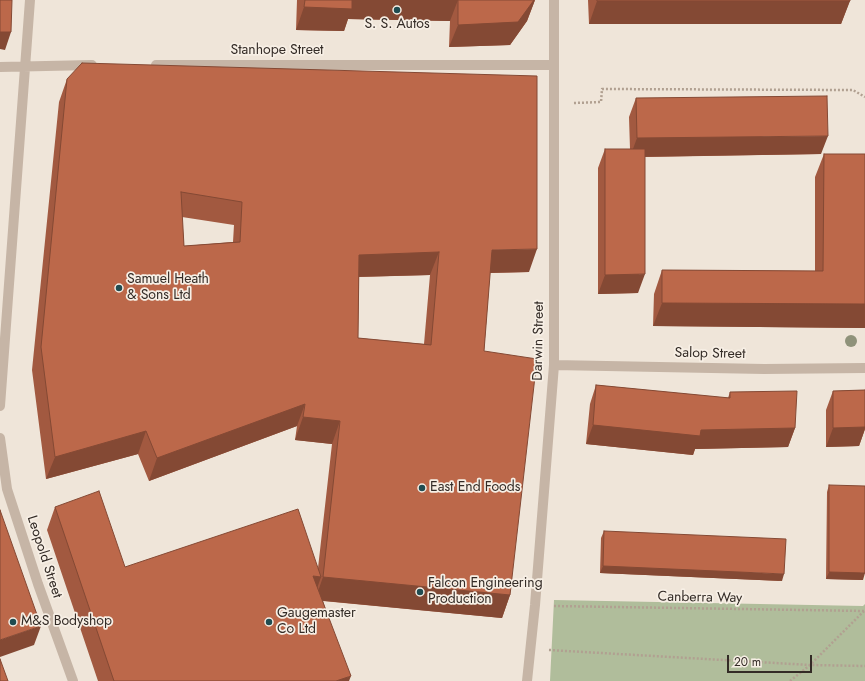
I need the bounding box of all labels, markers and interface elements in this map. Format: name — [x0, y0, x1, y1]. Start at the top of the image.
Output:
marker: S. S. Autos — [392, 5, 402, 15]
place label: S. S. Autos — [364, 17, 430, 33]
street label: Stanhope Street — [231, 43, 323, 59]
place label: Samuel Heath & Sons Ltd — [127, 272, 209, 304]
marker: Samuel Heath & Sons Ltd — [114, 283, 124, 293]
street label: Darwin Street — [530, 301, 548, 381]
street label: Salop Street — [674, 345, 746, 363]
place label: East End Foods — [430, 480, 520, 496]
marker: East End Foods — [417, 483, 427, 493]
street label: Leopold Street — [23, 514, 65, 600]
place label: Falcon Engineering Production — [428, 576, 543, 608]
marker: Falcon Engineering Production — [415, 587, 425, 597]
street label: Canberra Way — [658, 589, 742, 607]
place label: Gaugemaster Co Ltd — [277, 606, 356, 638]
place label: M&S Bodyshop — [21, 614, 112, 630]
marker: M&S Bodyshop — [8, 617, 18, 627]
marker: Gaugemaster Co Ltd — [264, 617, 274, 627]
scale bar — [729, 647, 814, 673]
text: 20 m — [734, 653, 761, 671]

